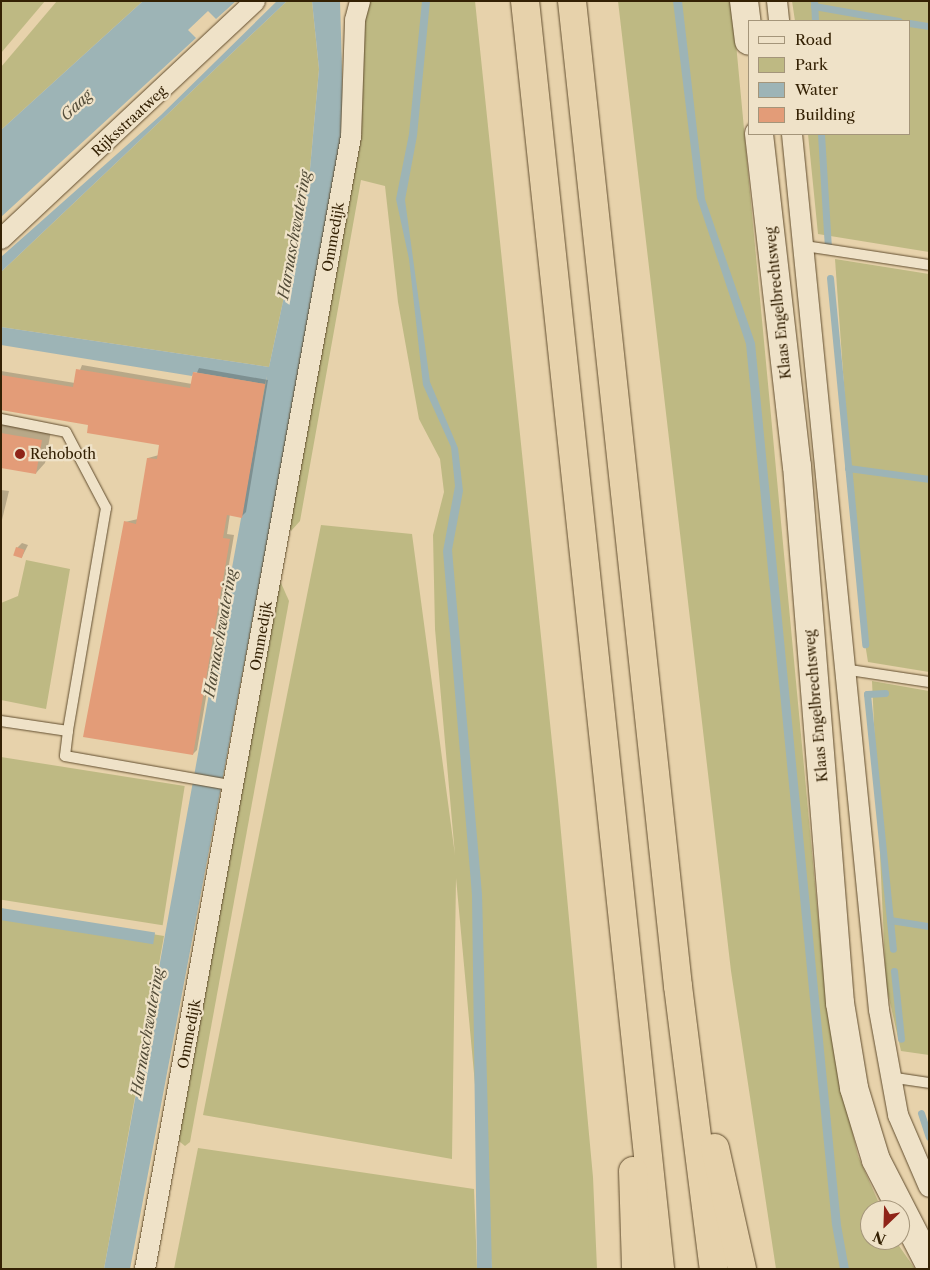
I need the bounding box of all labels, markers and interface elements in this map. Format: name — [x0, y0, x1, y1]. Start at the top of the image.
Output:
legend — [748, 20, 910, 135]
text: Road — [795, 30, 832, 49]
text: Park — [795, 55, 828, 74]
text: Water — [795, 80, 838, 99]
street label: Rijksstraatweg — [88, 82, 170, 160]
water label: Gaag — [56, 86, 96, 124]
text: Building — [795, 105, 855, 124]
water label: Harnaschwatering — [274, 169, 314, 301]
street label: Ommedijk — [319, 201, 347, 273]
street label: Klaas Engelbrechtsweg — [762, 226, 794, 380]
place label: Rehoboth — [30, 446, 96, 462]
marker: Rehoboth — [14, 448, 26, 460]
water label: Harnaschwatering — [200, 567, 240, 699]
street label: Ommedijk — [247, 600, 275, 672]
street label: Klaas Engelbrechtsweg — [801, 629, 831, 783]
water label: Harnaschwatering — [127, 966, 167, 1098]
street label: Ommedijk — [174, 998, 204, 1070]
north arrow — [860, 1200, 910, 1250]
text: N — [870, 1227, 889, 1248]

